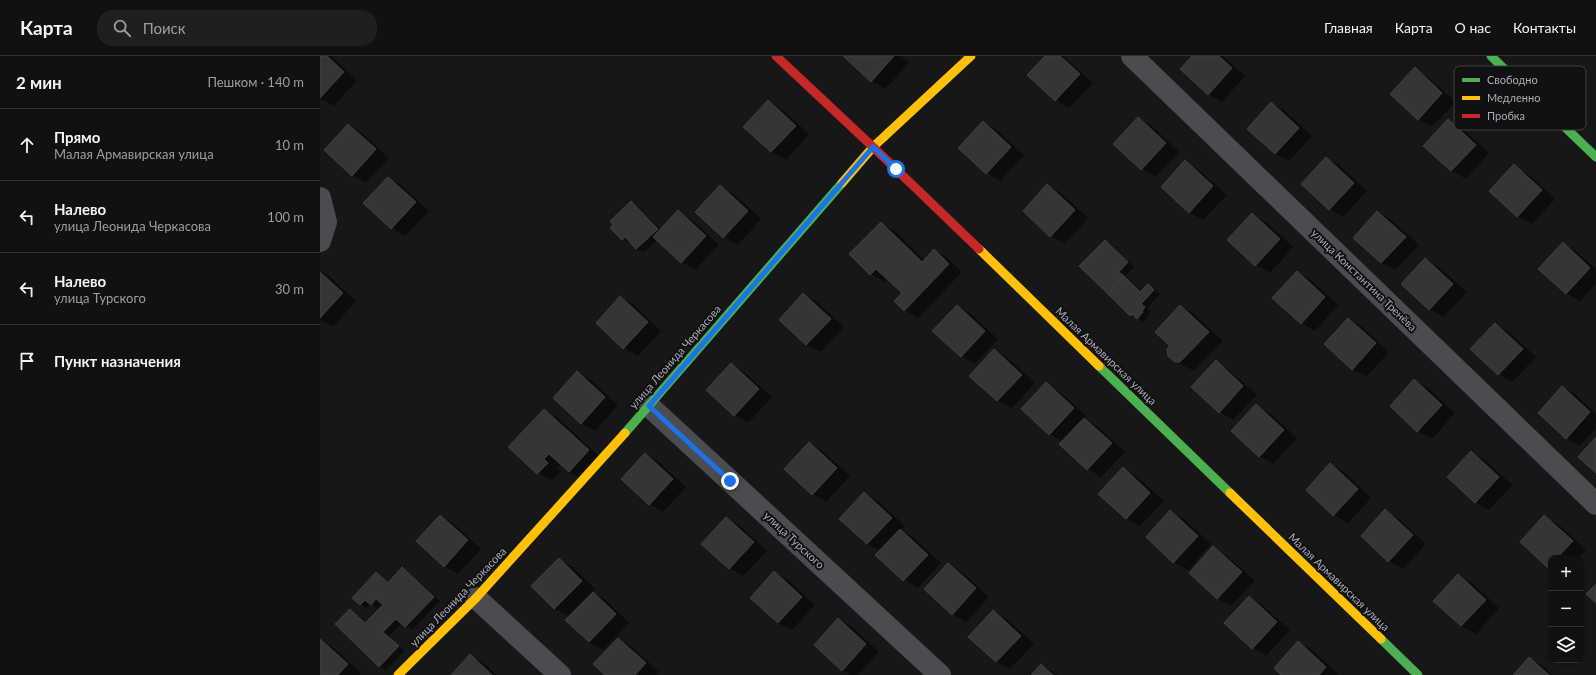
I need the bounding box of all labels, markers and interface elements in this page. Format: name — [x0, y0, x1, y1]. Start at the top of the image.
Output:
search box — [97, 10, 377, 46]
text: Карта — [20, 16, 73, 39]
icon: search — [111, 17, 133, 39]
text: Поиск — [143, 19, 186, 37]
text: Главная — [1324, 19, 1373, 36]
text: Карта — [1395, 19, 1433, 36]
text: О нас — [1455, 19, 1491, 36]
text: Контакты — [1513, 19, 1576, 36]
legend — [1454, 66, 1586, 130]
text: 2 мин — [16, 72, 62, 93]
text: Свободно — [1487, 73, 1538, 86]
text: Пешком · 140 m — [207, 74, 304, 90]
text: Медленно — [1487, 91, 1540, 104]
text: Пробка — [1487, 109, 1525, 122]
text: Прямо — [54, 128, 100, 146]
icon: ahead — [16, 134, 38, 156]
text: 10 m — [275, 137, 304, 153]
text: Малая Армавирская улица — [54, 146, 214, 162]
route start — [887, 160, 905, 178]
text: Налево — [54, 200, 106, 218]
icon: left — [16, 206, 38, 228]
text: 100 m — [267, 209, 304, 225]
text: улица Леонида Черкасова — [54, 218, 211, 234]
street label: улица Константина Тренёва — [1309, 226, 1420, 333]
text: Налево — [54, 272, 106, 290]
icon: left — [16, 278, 38, 300]
text: 30 m — [275, 281, 304, 297]
text: улица Турского — [54, 290, 146, 306]
street label: улица Леонида Черкасова — [626, 302, 723, 411]
street label: Малая Армавирская улица — [1053, 304, 1159, 407]
icon: arrive — [16, 350, 38, 372]
text: Пункт назначения — [54, 352, 181, 370]
route end — [721, 472, 739, 490]
street label: улица Турского — [761, 508, 827, 571]
street label: Малая Армавирская улица — [1286, 530, 1392, 633]
street label: улица Леонида Черкасова — [407, 544, 508, 649]
map controls — [1548, 555, 1584, 663]
button: + — [1548, 555, 1584, 591]
button: − — [1548, 591, 1584, 627]
button: layers — [1548, 627, 1584, 663]

